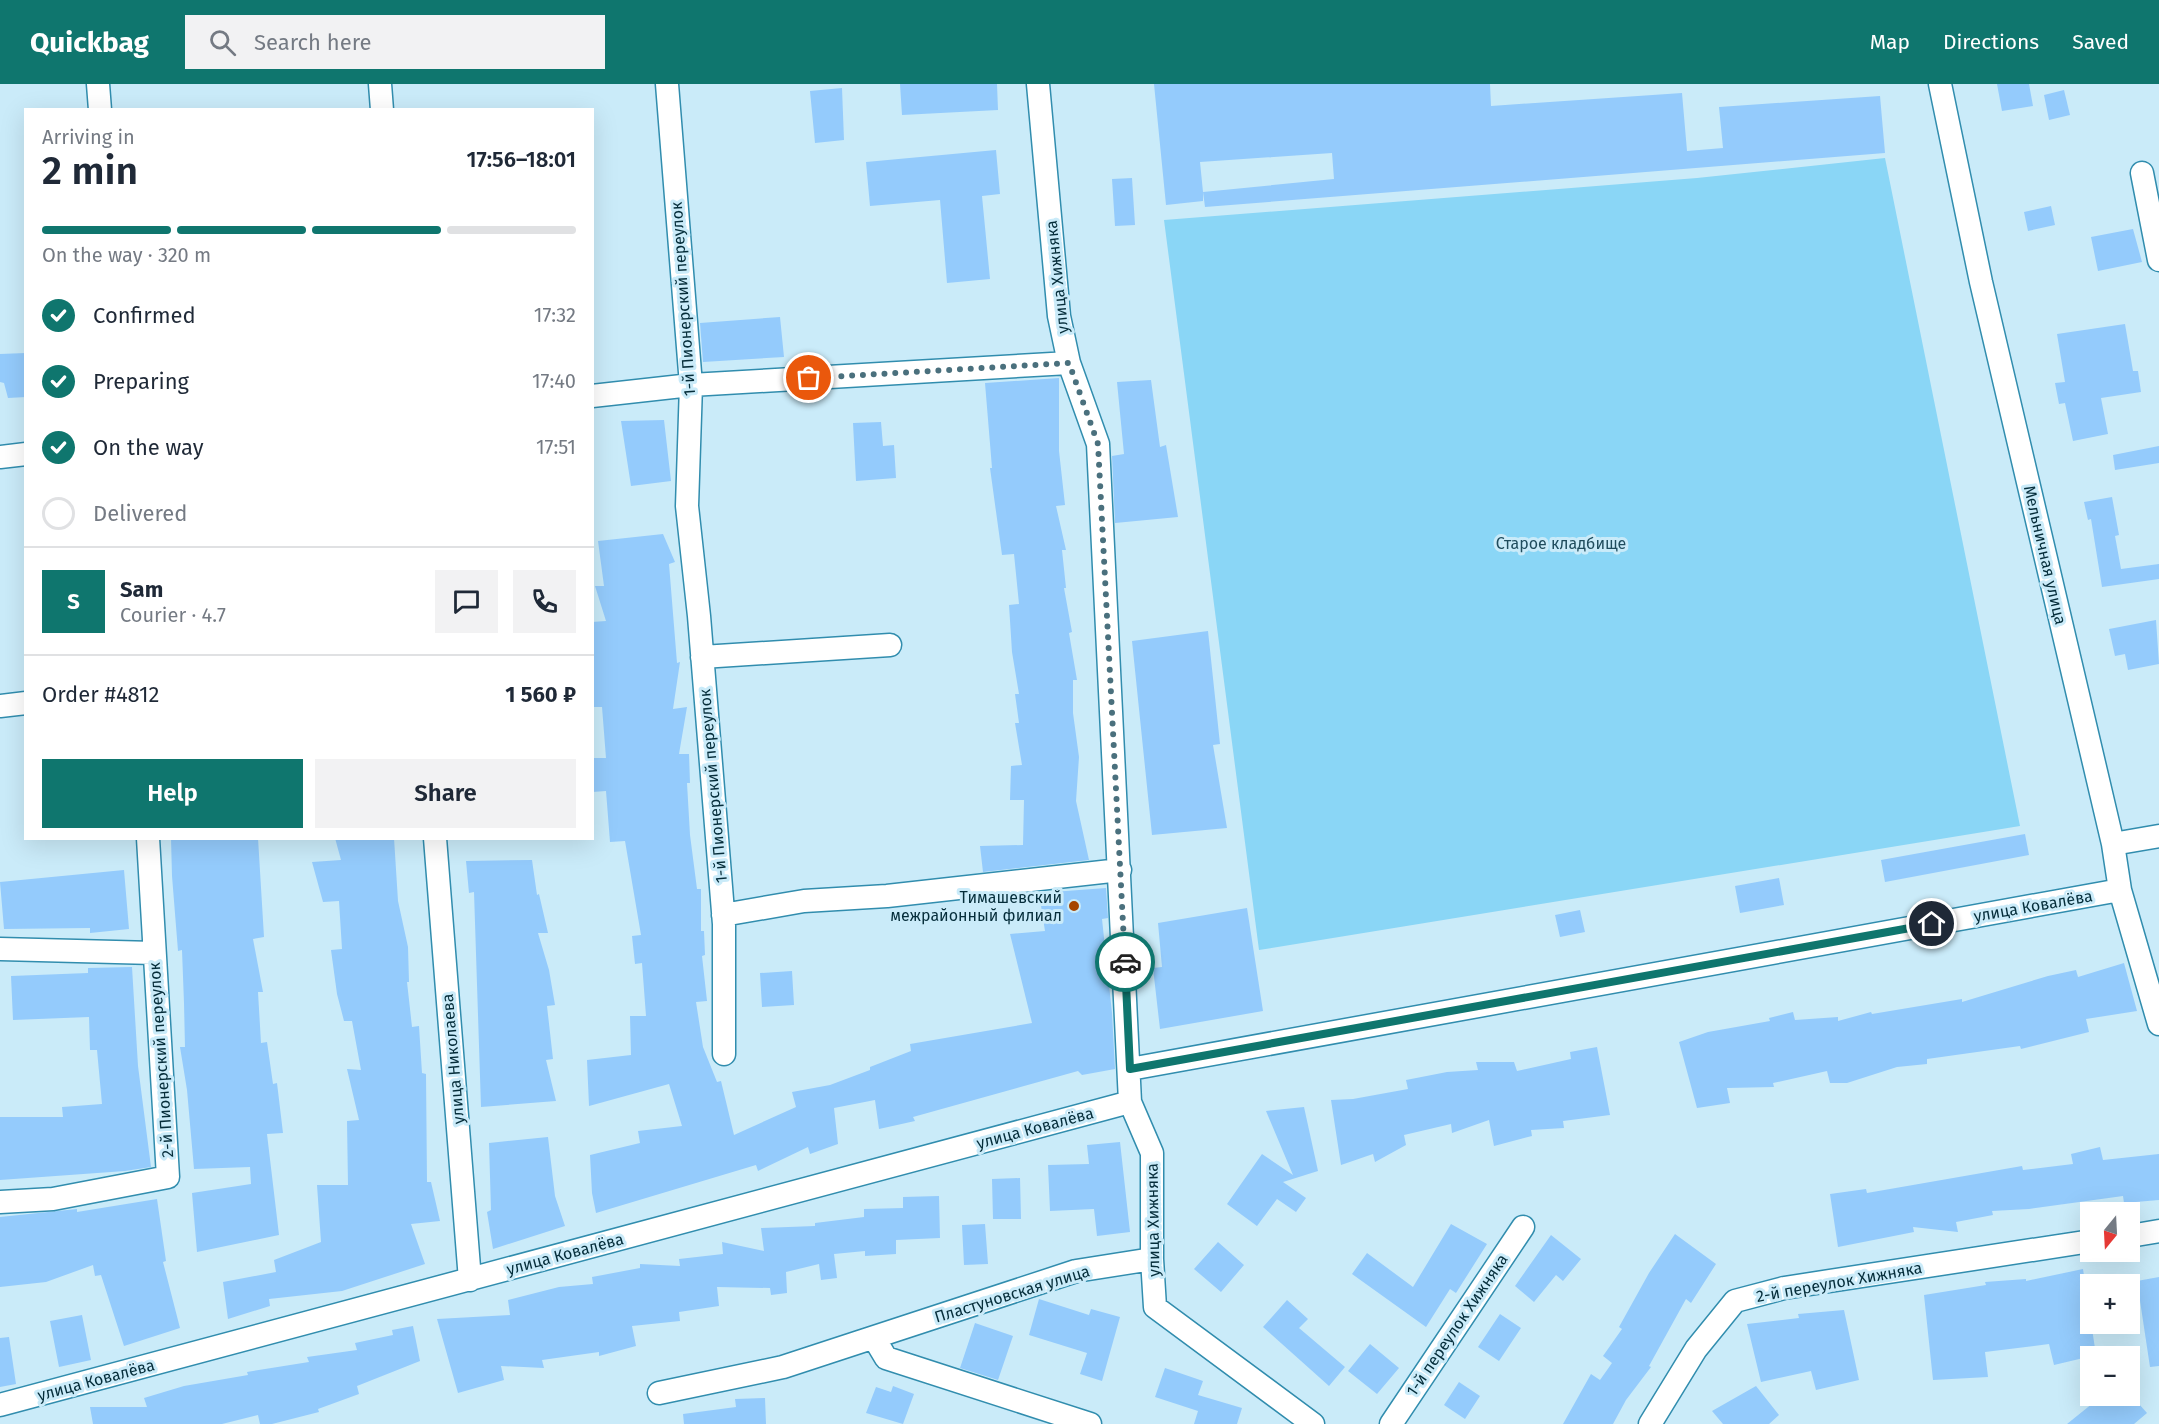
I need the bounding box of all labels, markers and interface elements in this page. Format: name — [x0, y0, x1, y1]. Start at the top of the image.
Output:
search box — [185, 15, 605, 69]
text: Quickbag — [30, 26, 149, 59]
icon: search — [206, 26, 239, 59]
text: Search here — [254, 29, 372, 56]
text: Map — [1870, 29, 1910, 55]
text: Directions — [1943, 29, 2039, 55]
text: Saved — [2072, 29, 2129, 55]
text: Arriving in — [42, 125, 135, 149]
text: 17:56–18:01 — [466, 146, 576, 173]
text: 2 min — [42, 148, 138, 194]
street label: 1-й Пионерский переулок — [667, 200, 699, 397]
street label: улица Хижняка — [1042, 219, 1072, 335]
text: On the way · 320 m — [42, 243, 211, 267]
icon: check — [42, 299, 75, 332]
text: Confirmed — [93, 302, 196, 329]
text: 17:32 — [534, 303, 576, 327]
pin — [783, 352, 834, 403]
icon: bag — [792, 361, 825, 394]
icon: check — [42, 365, 75, 398]
text: Preparing — [93, 368, 189, 395]
text: 17:40 — [532, 369, 576, 393]
icon: check — [42, 431, 75, 464]
text: On the way — [93, 434, 204, 461]
text: 17:51 — [536, 435, 576, 459]
street label: Мельничная улица — [2020, 484, 2070, 626]
text: Delivered — [93, 500, 188, 527]
park label: Старое кладбище — [1496, 534, 1626, 553]
button: chat — [435, 570, 498, 633]
button: phone — [513, 570, 576, 633]
text: Sam — [120, 576, 163, 603]
text: S — [67, 588, 80, 615]
text: Courier · 4.7 — [120, 603, 226, 627]
text: Order #4812 — [42, 681, 160, 708]
text: 1 560 ₽ — [505, 681, 576, 708]
street label: 1-й Пионерский переулок — [695, 687, 731, 884]
button: Help — [42, 759, 303, 828]
button: Share — [315, 759, 576, 828]
street label: улица Ковалёва — [1972, 886, 2094, 926]
place label: Тимашевский межрайонный филиал — [890, 888, 1062, 925]
pin — [1906, 898, 1957, 949]
marker: Тимашевский межрайонный филиал — [1067, 899, 1081, 913]
icon: home — [1915, 907, 1948, 940]
courier — [1095, 932, 1155, 992]
icon: car — [1109, 946, 1142, 979]
street label: 2-й Пионерский переулок — [145, 961, 177, 1158]
street label: улица Николаева — [438, 993, 468, 1125]
street label: улица Ковалёва — [974, 1103, 1096, 1153]
street label: улица Хижняка — [1143, 1163, 1163, 1277]
north arrow — [2080, 1202, 2140, 1262]
map controls — [2080, 1202, 2140, 1406]
street label: улица Ковалёва — [504, 1229, 626, 1279]
street label: 1-й переулок Хижняка — [1402, 1250, 1512, 1400]
street label: 2-й переулок Хижняка — [1755, 1258, 1923, 1306]
street label: Пластуновская улица — [932, 1261, 1092, 1327]
button: + — [2080, 1274, 2140, 1334]
button: − — [2080, 1346, 2140, 1406]
street label: улица Ковалёва — [35, 1355, 157, 1405]

